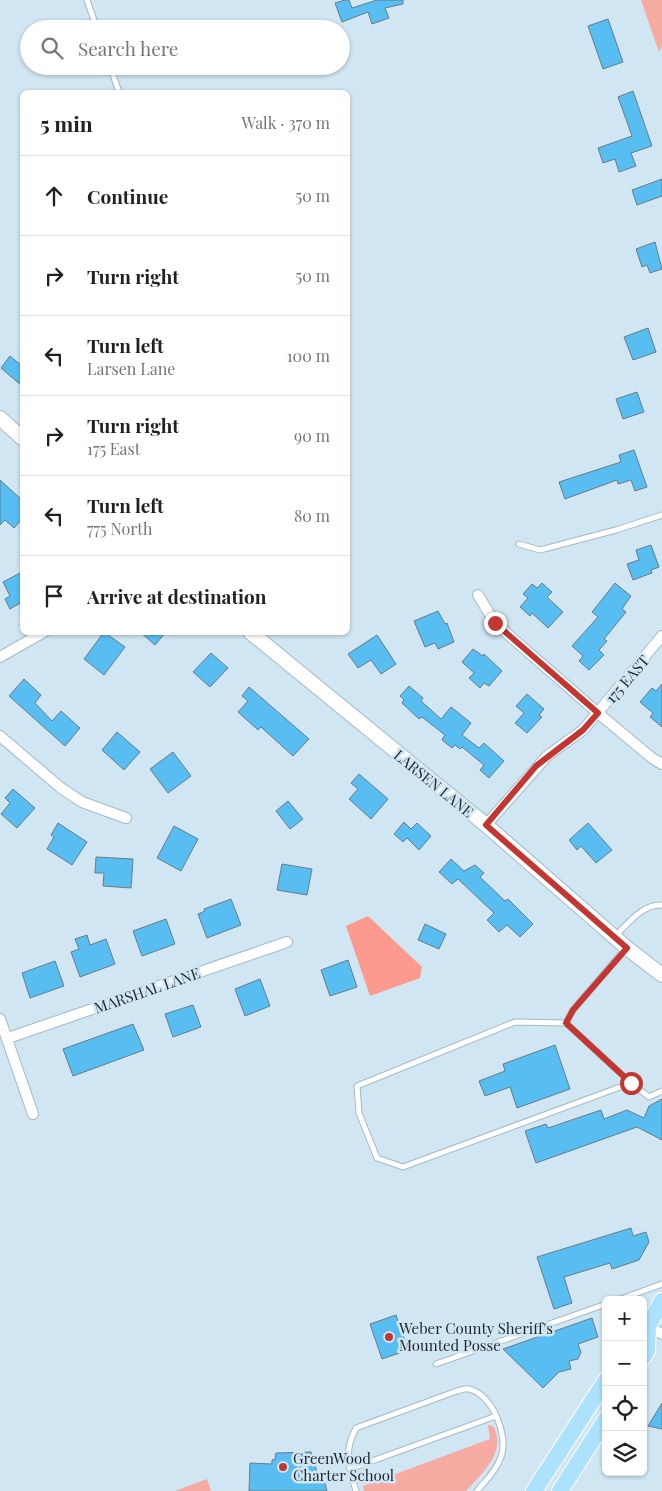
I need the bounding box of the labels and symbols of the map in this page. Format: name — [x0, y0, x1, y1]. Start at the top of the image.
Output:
route end — [484, 612, 507, 635]
street label: 175 EAST — [601, 651, 653, 707]
street label: LARSEN LANE — [390, 745, 478, 821]
street label: MARSHAL LANE — [91, 963, 203, 1017]
route start — [620, 1072, 643, 1095]
place label: Weber County Sheriff's Mounted Posse — [398, 1318, 553, 1355]
marker: Weber County Sheriff's Mounted Posse — [383, 1331, 395, 1343]
place label: GreenWood Charter School — [293, 1448, 394, 1485]
marker: GreenWood Charter School — [277, 1461, 289, 1473]

